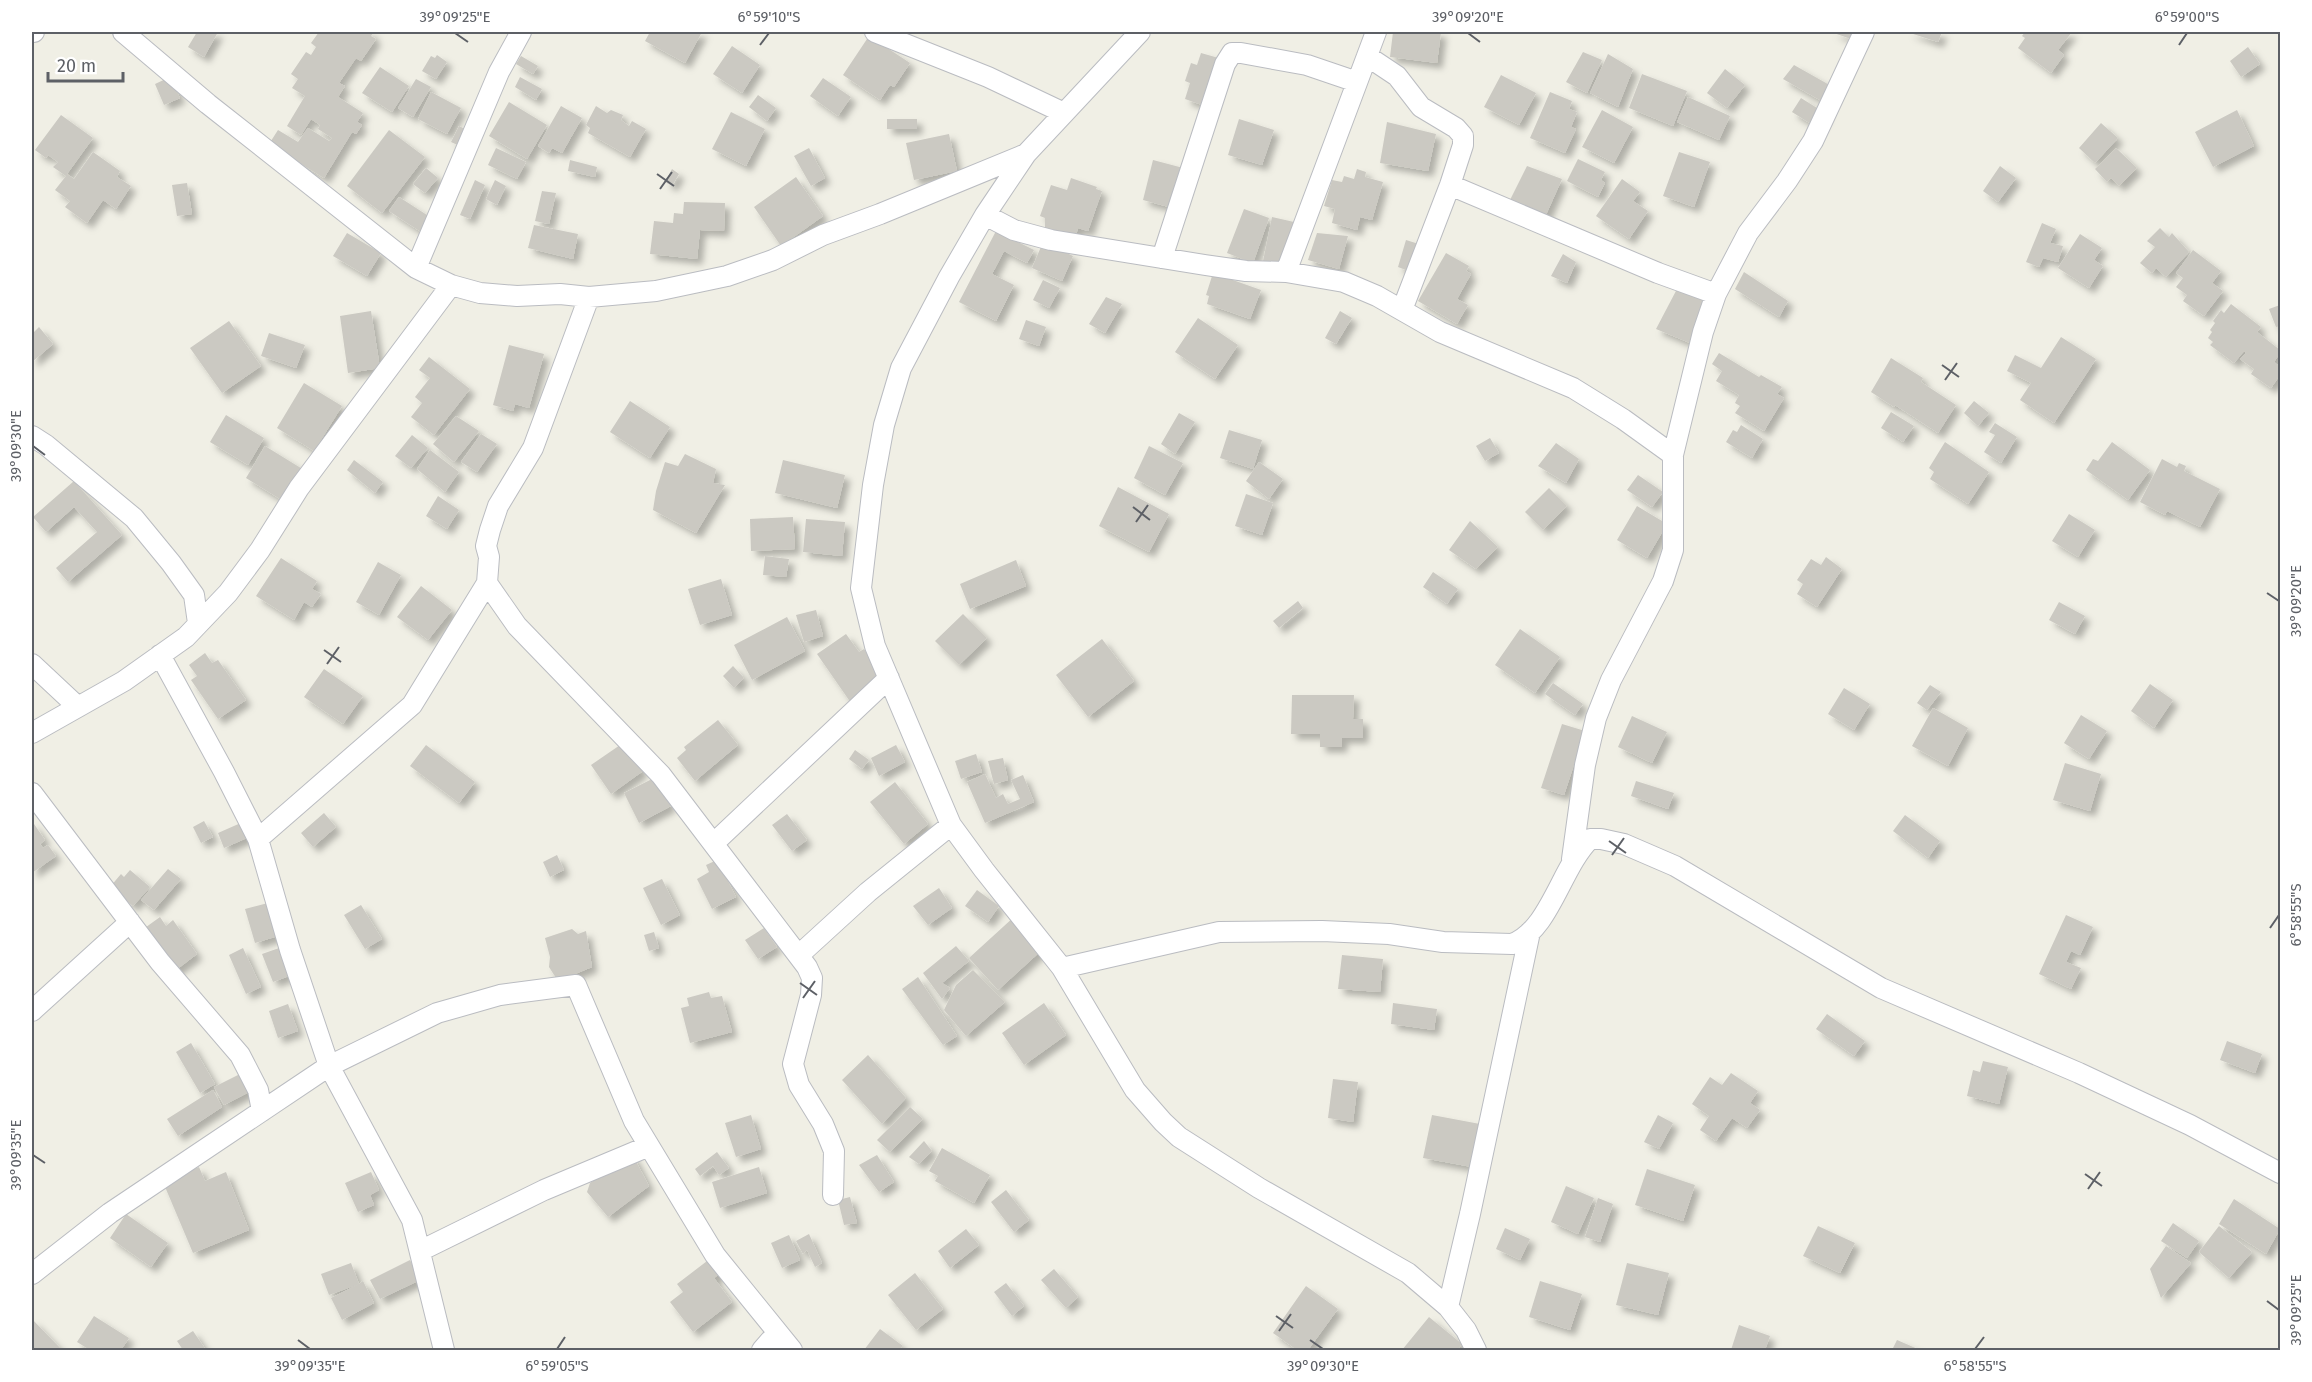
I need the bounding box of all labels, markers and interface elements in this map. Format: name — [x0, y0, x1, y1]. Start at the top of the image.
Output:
text: 39°09'25"E — [420, 8, 490, 26]
text: 6°59'10"S — [737, 8, 801, 26]
text: 39°09'20"E — [1432, 8, 1504, 26]
text: 6°59'00"S — [2155, 8, 2219, 26]
scale bar — [48, 45, 123, 83]
text: 20 m — [57, 55, 96, 77]
text: 39°09'30"E — [7, 410, 25, 482]
text: 39°09'20"E — [2287, 565, 2305, 637]
text: 6°58'55"S — [2287, 883, 2305, 947]
text: 39°09'35"E — [7, 1120, 25, 1190]
text: 39°09'25"E — [2287, 1275, 2305, 1345]
text: 39°09'35"E — [275, 1357, 345, 1375]
text: 6°59'05"S — [525, 1357, 589, 1375]
text: 39°09'30"E — [1287, 1357, 1359, 1375]
text: 6°58'55"S — [1943, 1357, 2007, 1375]

